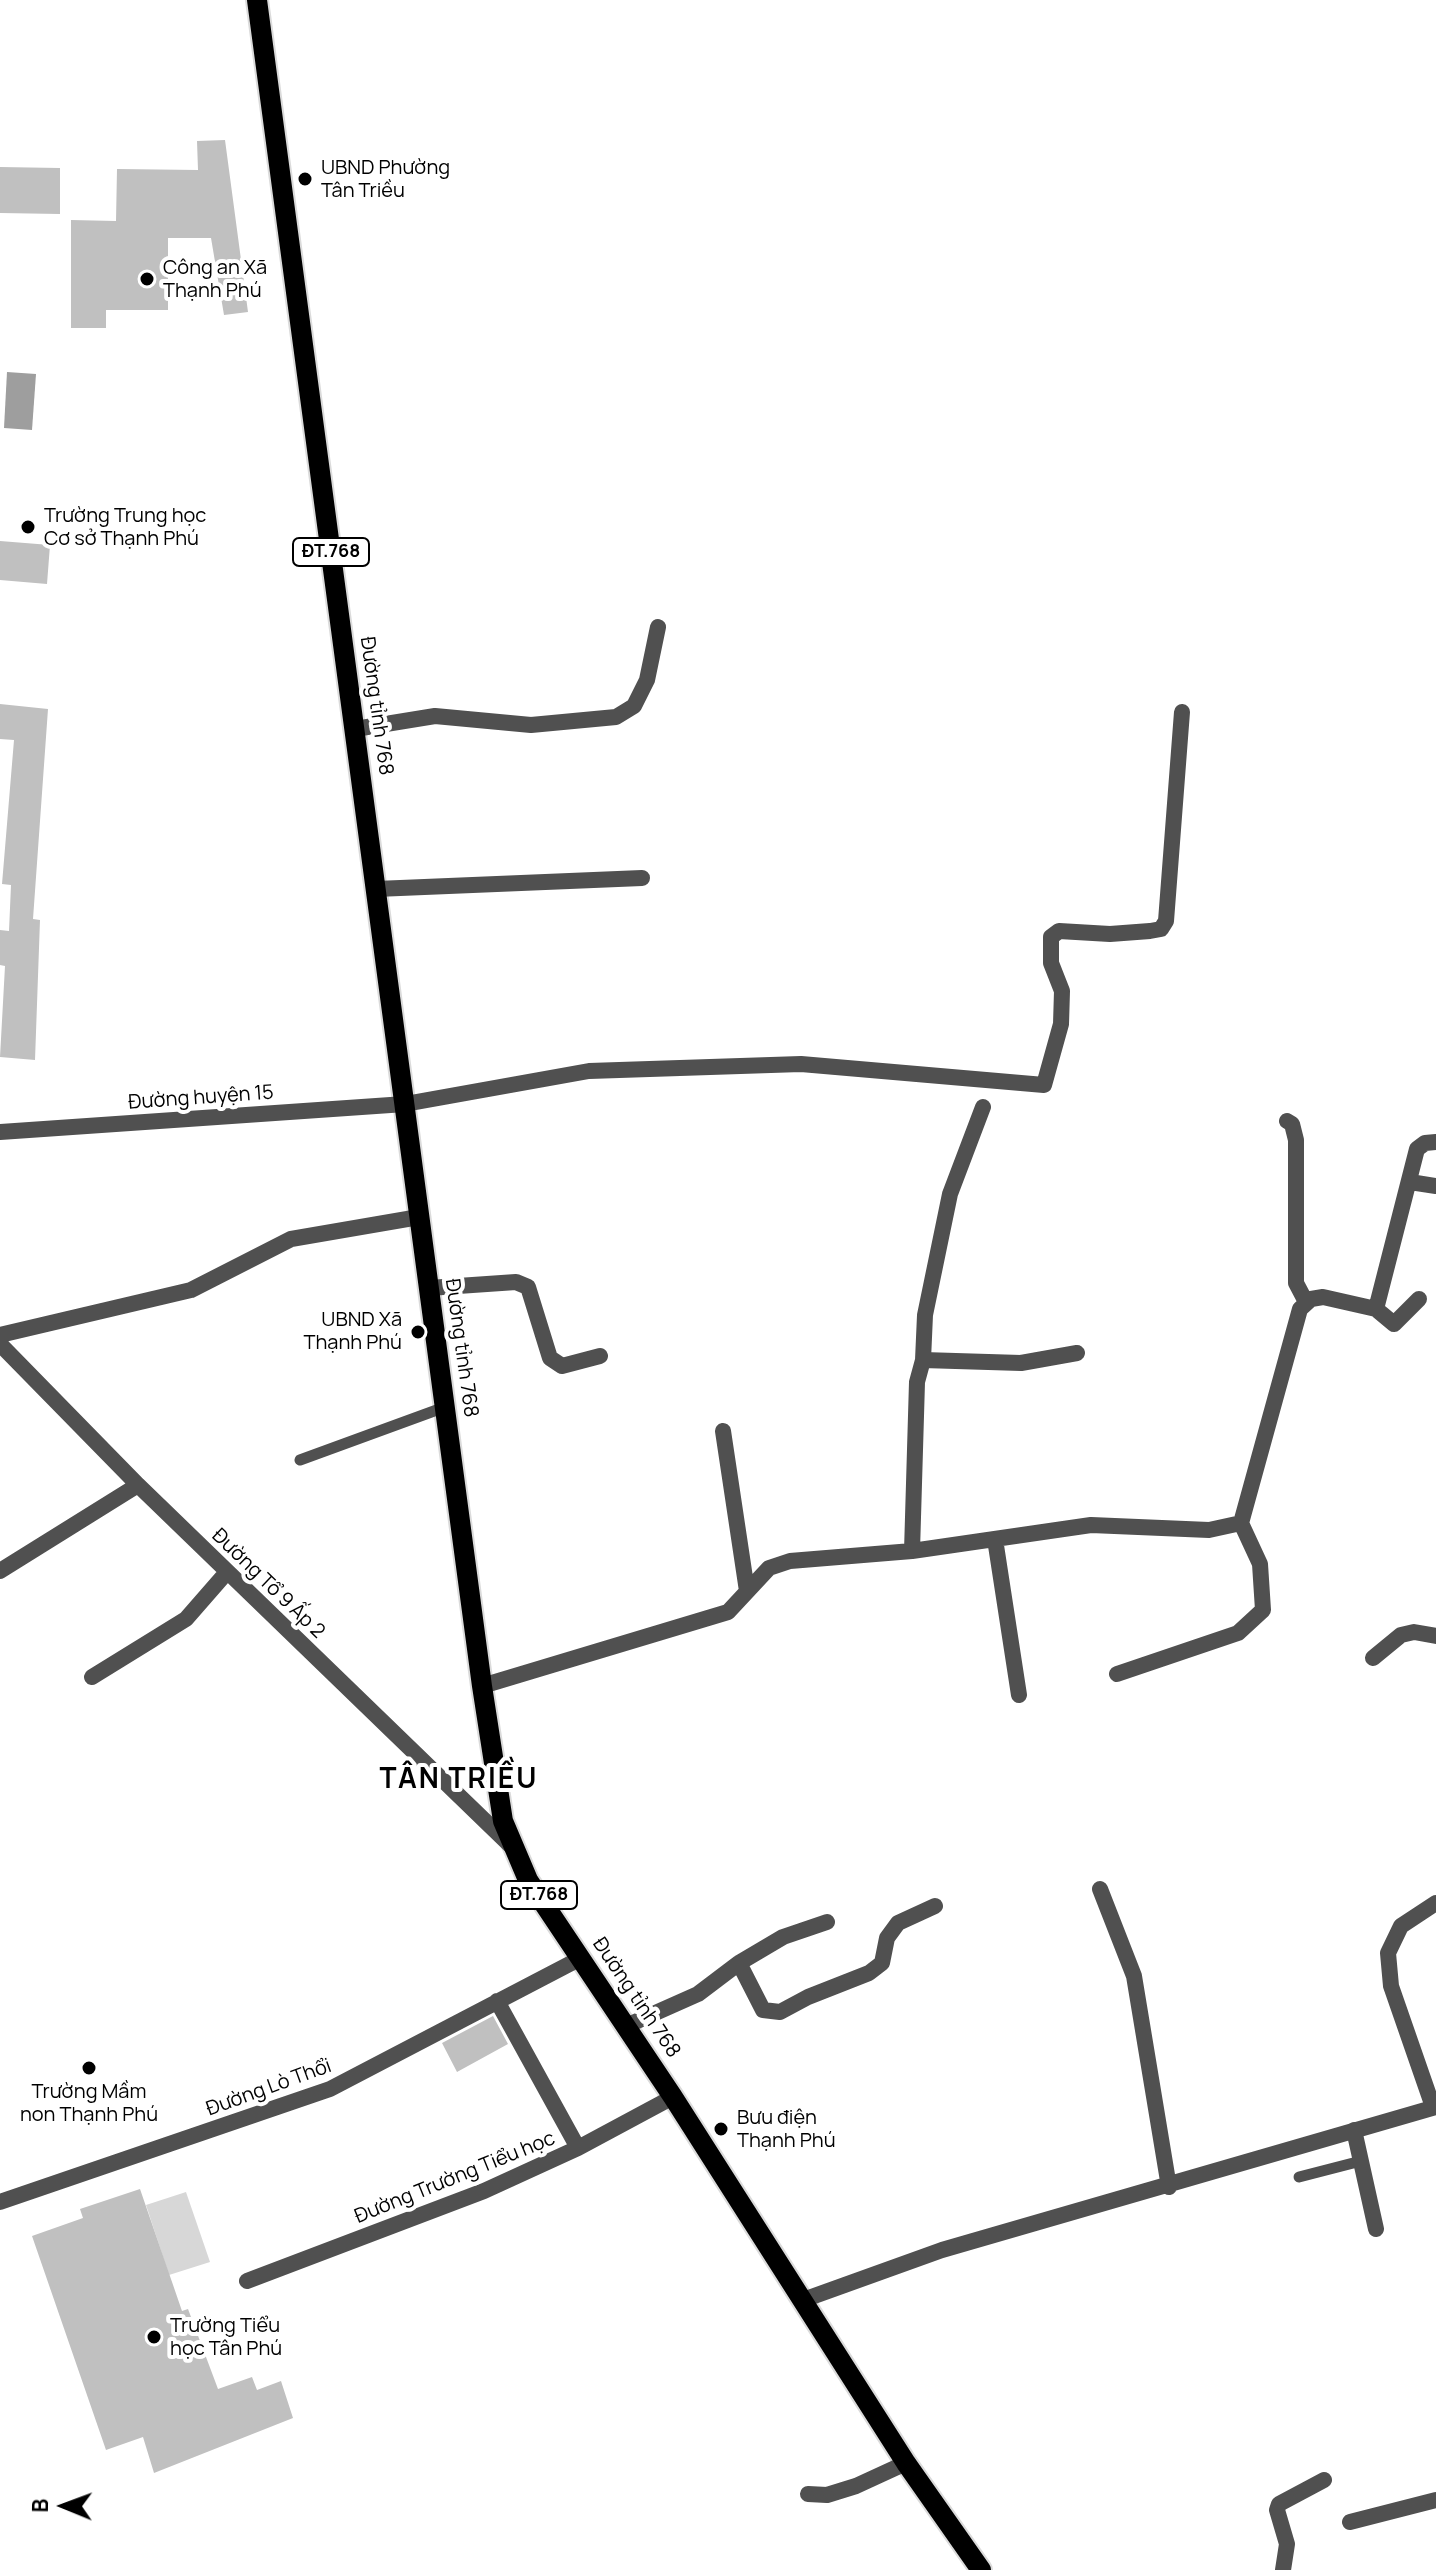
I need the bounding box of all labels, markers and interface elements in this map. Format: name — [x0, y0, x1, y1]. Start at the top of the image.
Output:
place label: UBND Phường Tân Triều — [321, 156, 450, 203]
marker: UBND Phường Tân Triều — [296, 170, 314, 188]
place label: Công an Xã Thạnh Phú — [163, 256, 267, 303]
marker: Công an Xã Thạnh Phú — [138, 270, 156, 288]
place label: Trường Trung học Cơ sở Thạnh Phú — [44, 504, 206, 551]
marker: Trường Trung học Cơ sở Thạnh Phú — [19, 518, 37, 536]
road number: ĐT.768 — [293, 538, 369, 566]
street label: Đường tỉnh 768 — [354, 635, 398, 777]
street label: Đường huyện 15 — [128, 1081, 274, 1115]
street label: Đường tỉnh 768 — [439, 1277, 483, 1419]
place label: UBND Xã Thạnh Phú — [303, 1308, 402, 1355]
marker: UBND Xã Thạnh Phú — [409, 1323, 427, 1341]
street label: Đường Tổ 9 Ấp 2 — [207, 1524, 329, 1644]
district label: TÂN TRIỀU — [380, 1763, 538, 1797]
road number: ĐT.768 — [501, 1881, 577, 1909]
street label: Đường tỉnh 768 — [587, 1933, 685, 2063]
street label: Đường Lò Thổi — [203, 2054, 335, 2122]
marker: Trường Mầm non Thạnh Phú — [80, 2059, 98, 2077]
place label: Trường Mầm non Thạnh Phú — [20, 2080, 158, 2127]
place label: Bưu điện Thạnh Phú — [737, 2106, 836, 2153]
marker: Bưu điện Thạnh Phú — [712, 2120, 730, 2138]
street label: Đường Trường Tiểu học — [351, 2127, 559, 2229]
place label: Trường Tiểu học Tân Phú — [170, 2314, 282, 2361]
marker: Trường Tiểu học Tân Phú — [145, 2328, 163, 2346]
north arrow — [24, 2466, 104, 2546]
text: B — [25, 2498, 55, 2513]

